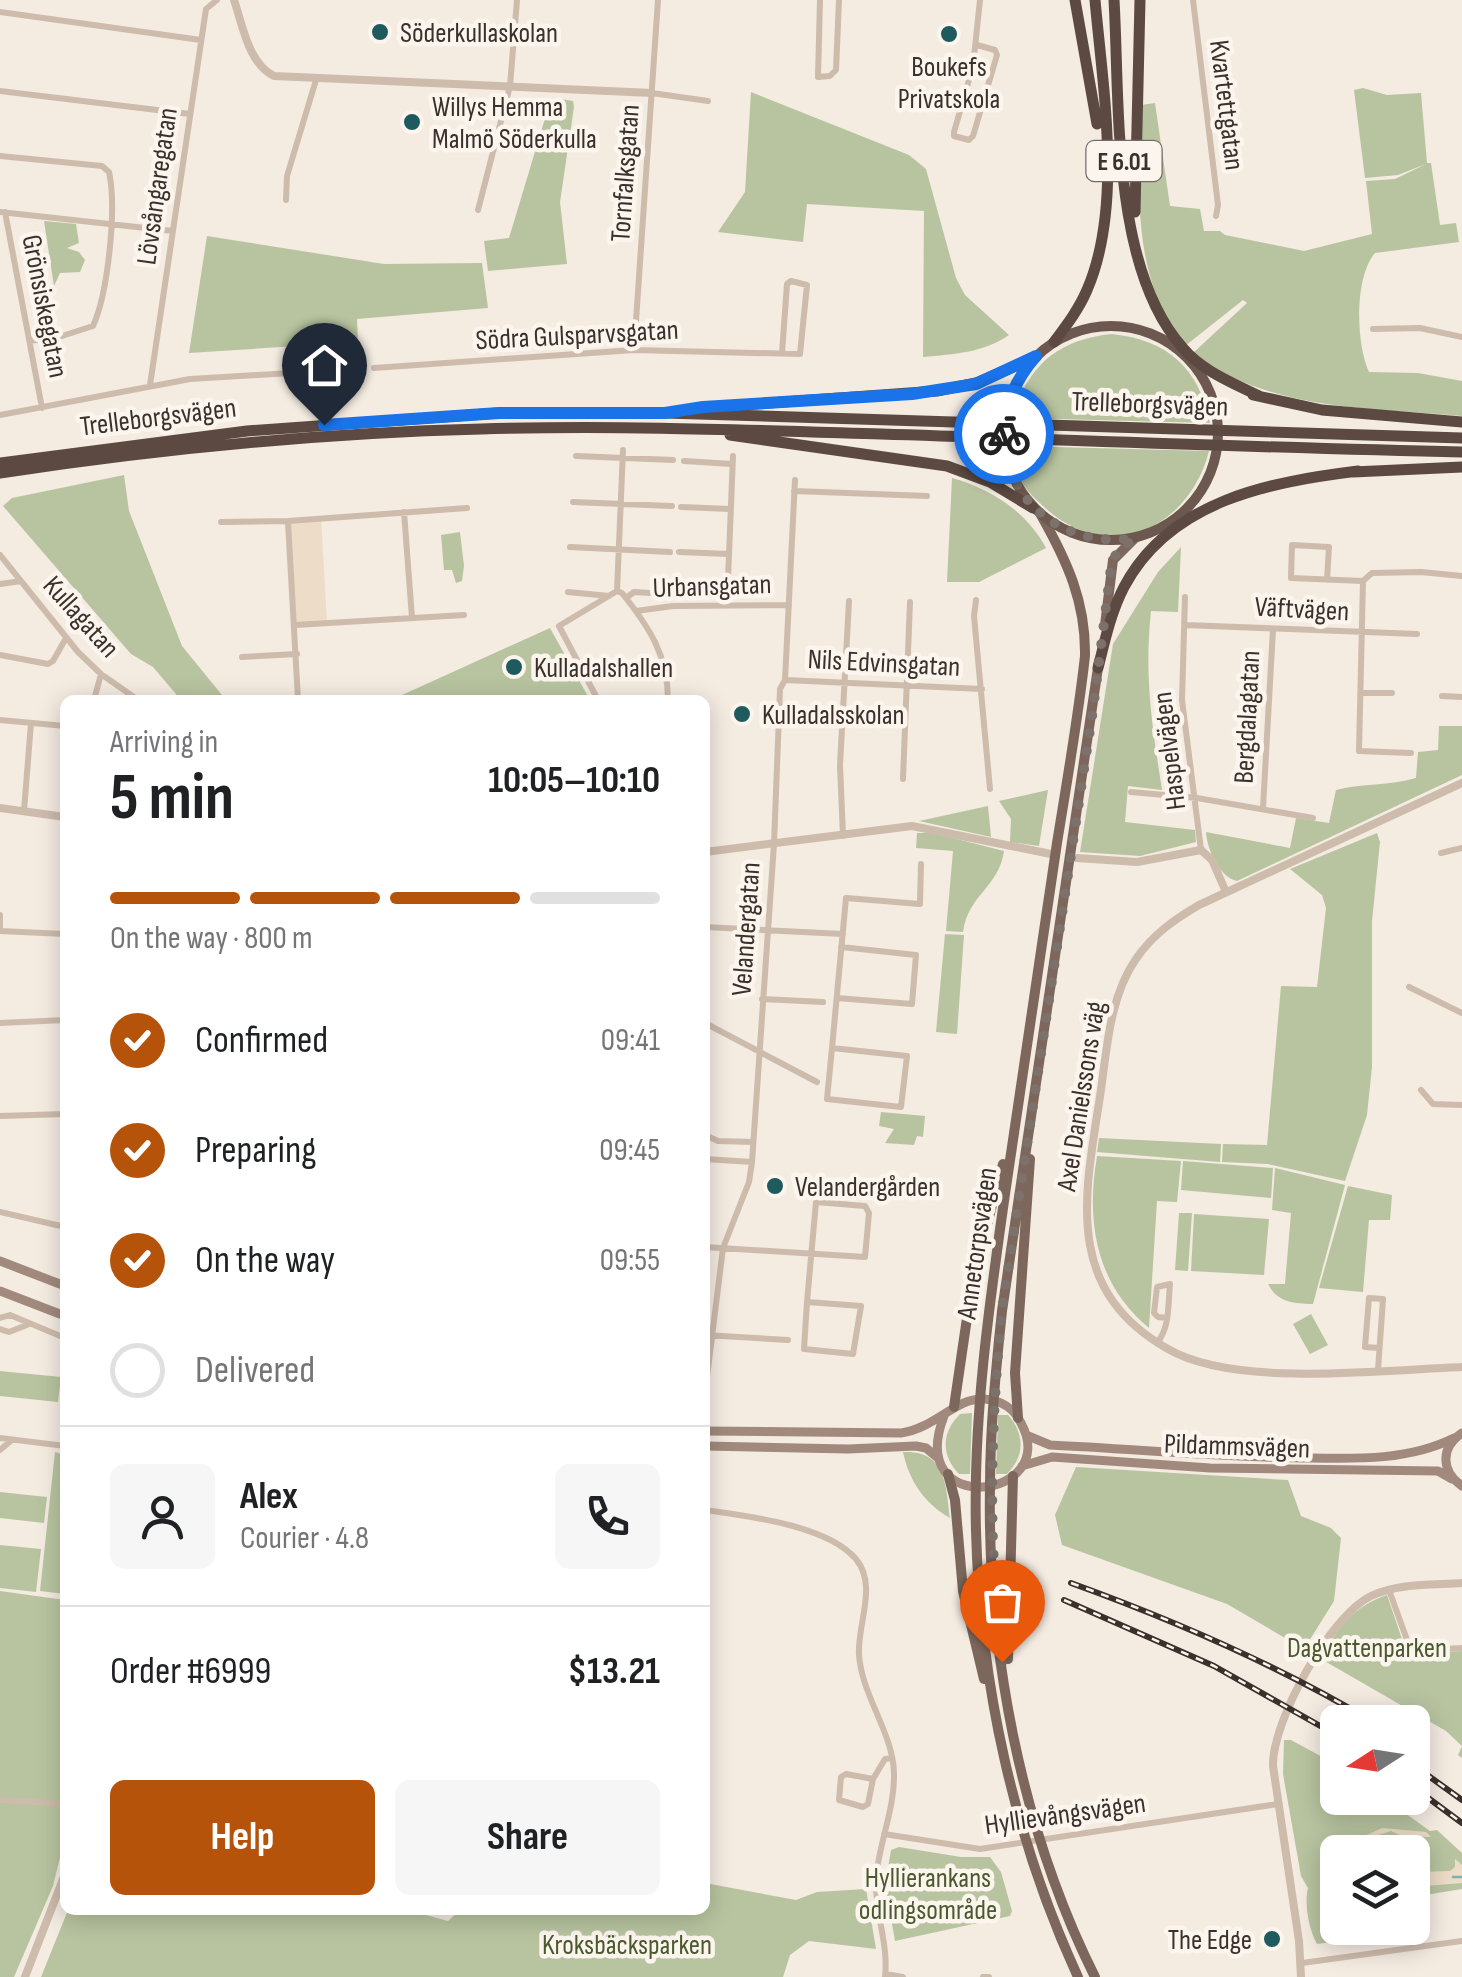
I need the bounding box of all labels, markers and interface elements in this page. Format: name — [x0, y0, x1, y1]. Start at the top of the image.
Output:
place label: Söderkullaskolan — [400, 17, 558, 50]
marker: Söderkullaskolan — [369, 21, 391, 43]
marker: Boukefs Privatskola — [938, 23, 960, 45]
street label: Kvartettgatan — [1202, 38, 1251, 172]
place label: Boukefs Privatskola — [898, 51, 1000, 116]
place label: Willys Hemma Malmö Söderkulla — [432, 91, 597, 156]
street label: Tornfalksgatan — [604, 103, 647, 243]
street label: Lövsångaregatan — [130, 106, 185, 267]
marker: Willys Hemma Malmö Söderkulla — [401, 111, 423, 133]
road number: E 6.01 — [1086, 141, 1162, 181]
street label: Grönsiskegatan — [15, 232, 75, 381]
street label: Södra Gulsparvsgatan — [475, 314, 679, 357]
pin — [282, 323, 367, 426]
icon: home — [297, 338, 352, 393]
courier — [954, 384, 1054, 484]
street label: Trelleborgsvägen — [1071, 385, 1229, 424]
street label: Trelleborgsvägen — [78, 392, 238, 443]
icon: bike — [977, 407, 1032, 462]
street label: Urbansgatan — [652, 568, 772, 605]
street label: Kullagatan — [36, 570, 126, 664]
street label: Väftvägen — [1254, 591, 1350, 628]
street label: Nils Edvinsgatan — [807, 643, 961, 684]
street label: Bergdalagatan — [1228, 650, 1267, 784]
place label: Kulladalshallen — [534, 652, 673, 685]
marker: Kulladalshallen — [503, 656, 525, 678]
street label: Haspelvägen — [1146, 690, 1193, 812]
place label: Kulladalsskolan — [762, 699, 905, 732]
marker: Kulladalsskolan — [731, 703, 753, 725]
text: Arriving in — [110, 723, 218, 762]
text: 10:05–10:10 — [488, 758, 660, 803]
text: 5 min — [110, 760, 234, 838]
street label: Velandergatan — [725, 861, 768, 997]
text: On the way · 800 m — [110, 919, 313, 958]
street label: Axel Danielssons väg — [1050, 999, 1113, 1194]
icon: check — [110, 1013, 165, 1068]
text: Confirmed — [195, 1018, 328, 1063]
text: 09:41 — [601, 1021, 660, 1060]
icon: check — [110, 1123, 165, 1178]
text: Preparing — [195, 1128, 316, 1173]
text: 09:45 — [599, 1131, 660, 1170]
street label: Annetorpsvägen — [950, 1165, 1004, 1322]
place label: Velandergården — [795, 1171, 940, 1204]
marker: Velandergården — [764, 1175, 786, 1197]
icon: check — [110, 1233, 165, 1288]
text: On the way — [195, 1238, 335, 1283]
text: 09:55 — [600, 1241, 660, 1280]
text: Delivered — [195, 1348, 315, 1393]
street label: Pildammsvägen — [1163, 1427, 1311, 1466]
button: person — [110, 1464, 215, 1569]
button: phone — [555, 1464, 660, 1569]
text: Alex — [240, 1474, 298, 1519]
text: Courier · 4.8 — [240, 1519, 369, 1558]
pin — [960, 1560, 1045, 1663]
icon: bag — [975, 1575, 1030, 1630]
park label: Dagvattenparken — [1287, 1632, 1447, 1665]
text: Order #6999 — [110, 1649, 271, 1694]
text: $13.21 — [568, 1649, 660, 1694]
north arrow — [1320, 1705, 1430, 1815]
map controls — [1320, 1705, 1430, 1945]
button: Help — [110, 1780, 375, 1895]
button: Share — [395, 1780, 660, 1895]
street label: Hyllievångsvägen — [983, 1787, 1148, 1842]
button: layers — [1320, 1835, 1430, 1945]
park label: Hyllierankans odlingsområde — [859, 1862, 997, 1927]
place label: The Edge — [1168, 1924, 1252, 1957]
marker: The Edge — [1261, 1928, 1283, 1950]
park label: Kroksbäcksparken — [542, 1929, 712, 1962]

